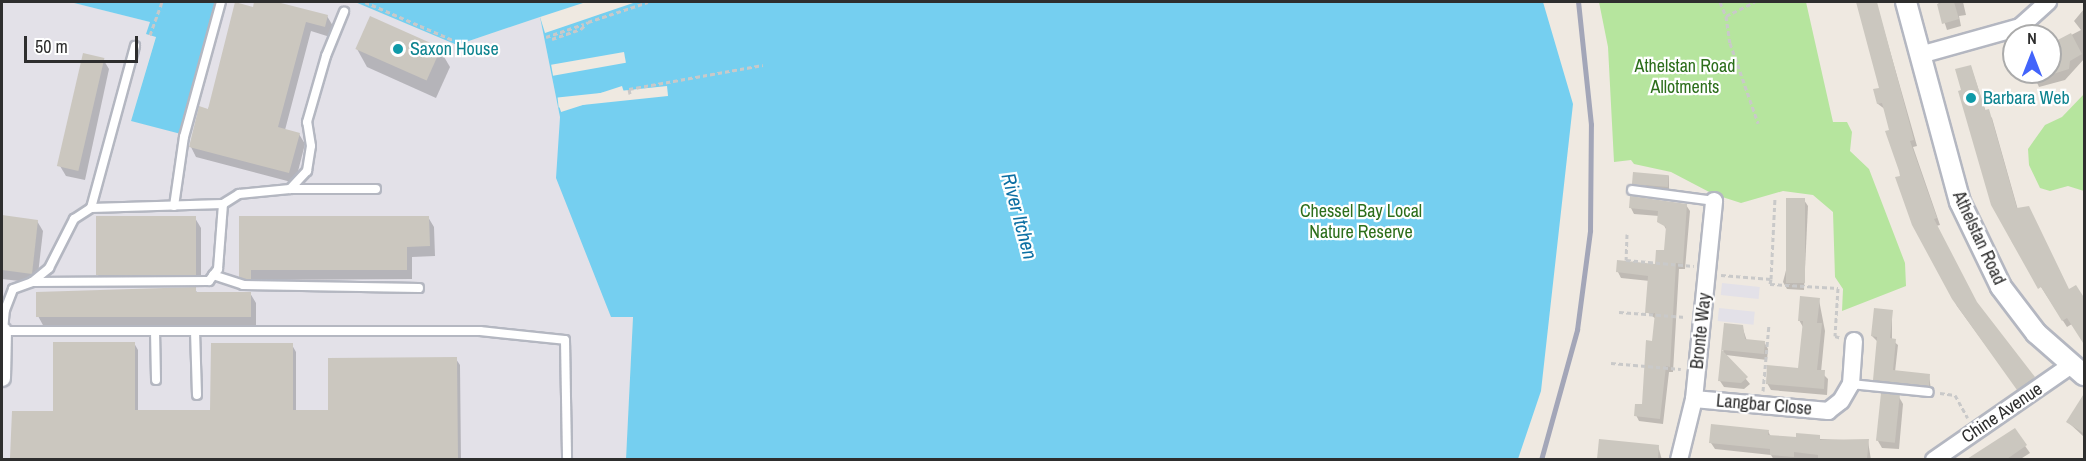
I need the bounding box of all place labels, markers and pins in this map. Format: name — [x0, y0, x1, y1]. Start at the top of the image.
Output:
place label: Saxon House — [410, 38, 499, 60]
marker: Saxon House — [391, 42, 405, 56]
place label: Barbara Web — [1983, 87, 2070, 109]
marker: Barbara Web — [1964, 91, 1978, 105]

